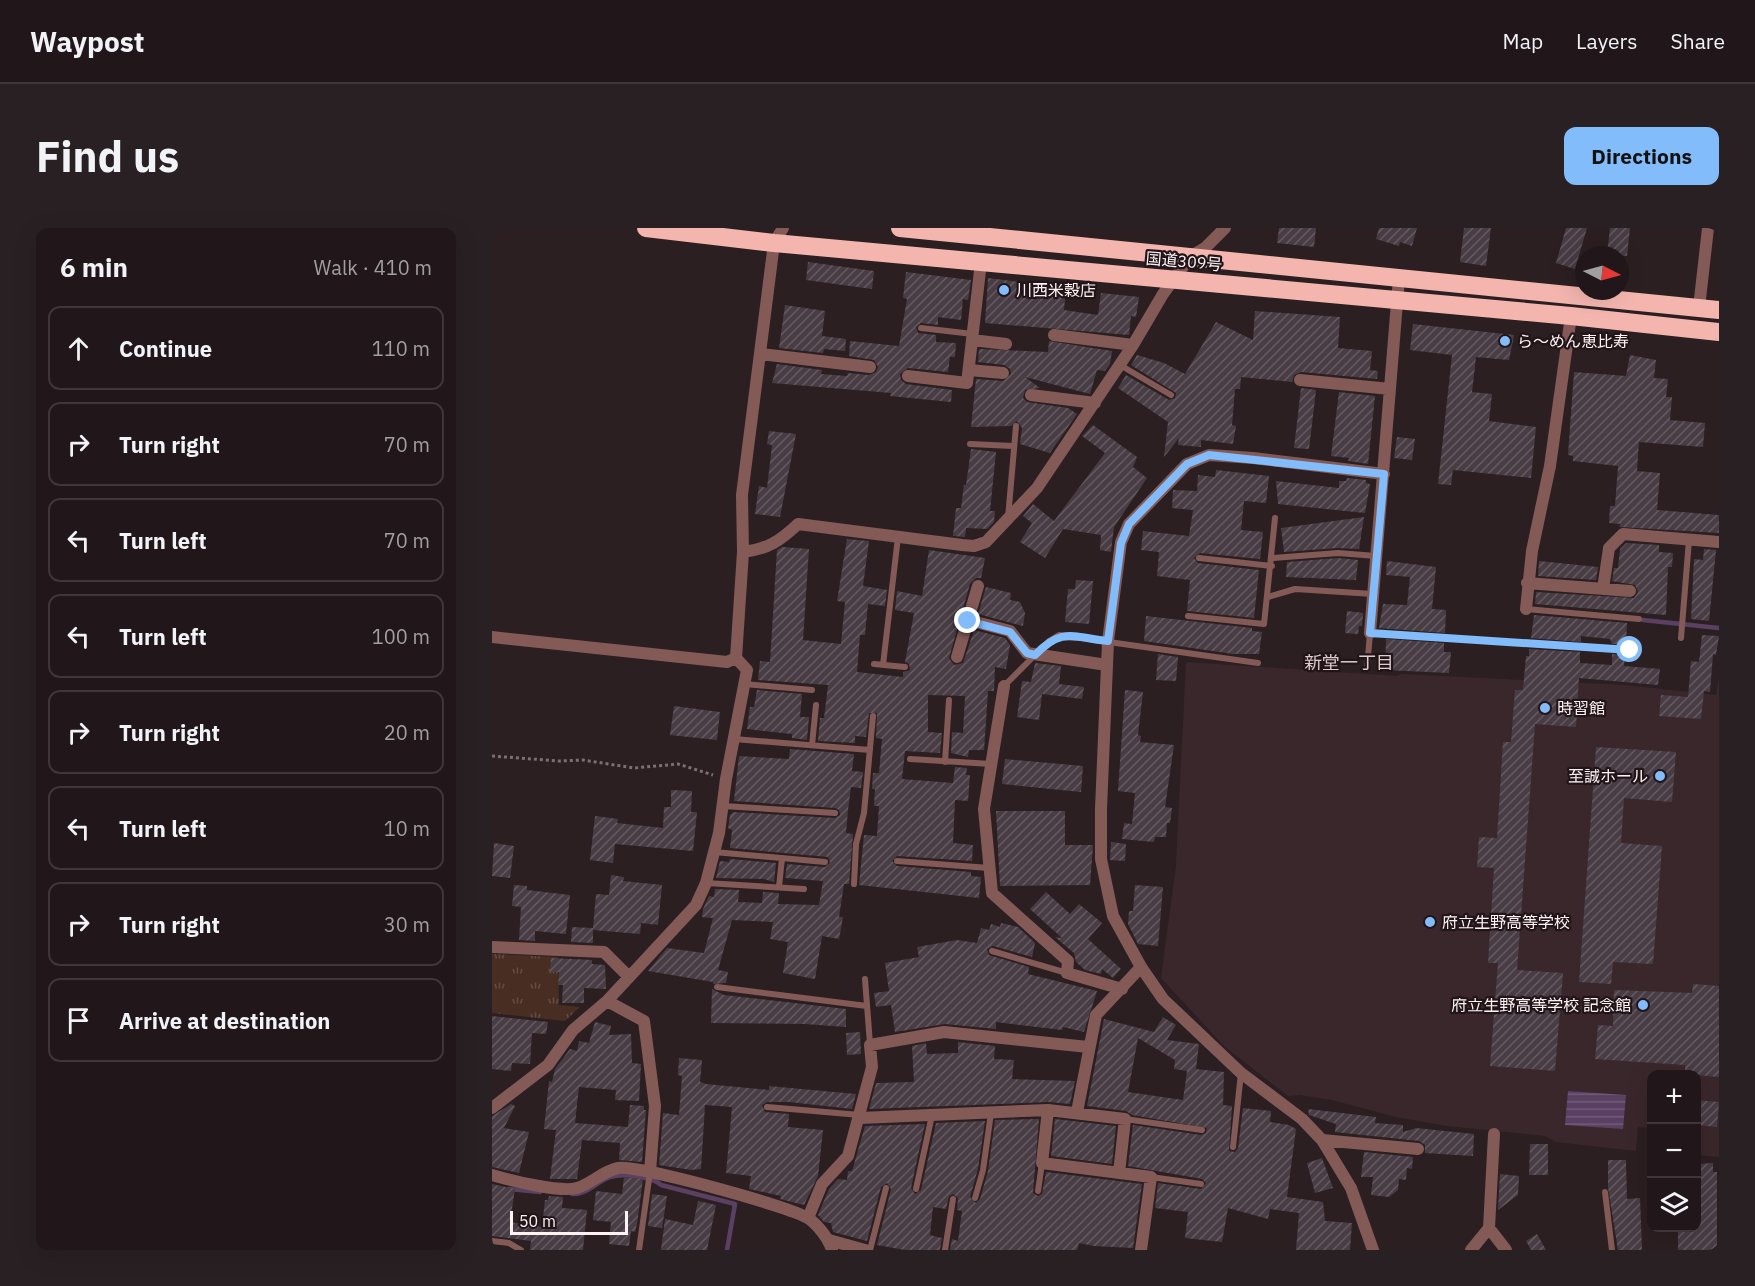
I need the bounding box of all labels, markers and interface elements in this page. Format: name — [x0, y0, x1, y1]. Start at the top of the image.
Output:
text: Waypost — [30, 23, 144, 60]
text: Map — [1503, 27, 1543, 55]
text: Layers — [1576, 27, 1638, 55]
text: Share — [1671, 27, 1725, 55]
button: Directions — [1564, 127, 1719, 185]
text: Find us — [36, 129, 179, 184]
north arrow — [1575, 246, 1629, 300]
street label: 国道309号 — [1145, 248, 1223, 274]
text: 6 min — [60, 250, 128, 284]
text: Walk · 410 m — [314, 254, 432, 281]
place label: 川西米穀店 — [1016, 280, 1096, 300]
marker: 川西米穀店 — [997, 283, 1011, 297]
place label: ら～めん恵比寿 — [1517, 331, 1629, 351]
icon: ahead — [62, 332, 95, 365]
text: Continue — [119, 334, 212, 363]
marker: ら～めん恵比寿 — [1498, 334, 1512, 348]
text: 110 m — [372, 335, 430, 362]
icon: right — [62, 428, 95, 461]
text: Turn right — [119, 430, 220, 459]
text: 70 m — [384, 431, 430, 458]
icon: left — [62, 524, 95, 557]
text: Turn left — [119, 526, 207, 555]
text: 70 m — [384, 527, 430, 554]
route end — [954, 607, 980, 633]
icon: left — [62, 620, 95, 653]
text: Turn left — [119, 622, 207, 651]
text: 100 m — [372, 623, 430, 650]
route start — [1616, 636, 1642, 662]
district label: 新堂一丁目 — [1304, 651, 1394, 674]
place label: 時習館 — [1557, 698, 1605, 718]
marker: 時習館 — [1538, 701, 1552, 715]
icon: right — [62, 716, 95, 749]
text: Turn right — [119, 718, 220, 747]
text: 20 m — [384, 719, 430, 746]
place label: 至誠ホール — [1568, 766, 1648, 786]
marker: 至誠ホール — [1653, 769, 1667, 783]
icon: left — [62, 812, 95, 845]
text: Turn left — [119, 814, 207, 843]
text: 10 m — [384, 815, 430, 842]
icon: right — [62, 908, 95, 941]
text: Turn right — [119, 910, 220, 939]
text: 30 m — [384, 911, 430, 938]
place label: 府立生野高等学校 — [1442, 912, 1570, 932]
marker: 府立生野高等学校 — [1423, 915, 1437, 929]
place label: 府立生野高等学校 記念館 — [1451, 995, 1631, 1015]
marker: 府立生野高等学校 記念館 — [1636, 998, 1650, 1012]
icon: arrive — [62, 1004, 95, 1037]
text: Arrive at destination — [119, 1006, 330, 1035]
map controls — [1647, 1070, 1701, 1232]
button: + — [1647, 1070, 1701, 1124]
button: − — [1647, 1124, 1701, 1178]
button: layers — [1647, 1178, 1701, 1232]
scale bar — [510, 1208, 628, 1236]
text: 50 m — [519, 1211, 556, 1231]

